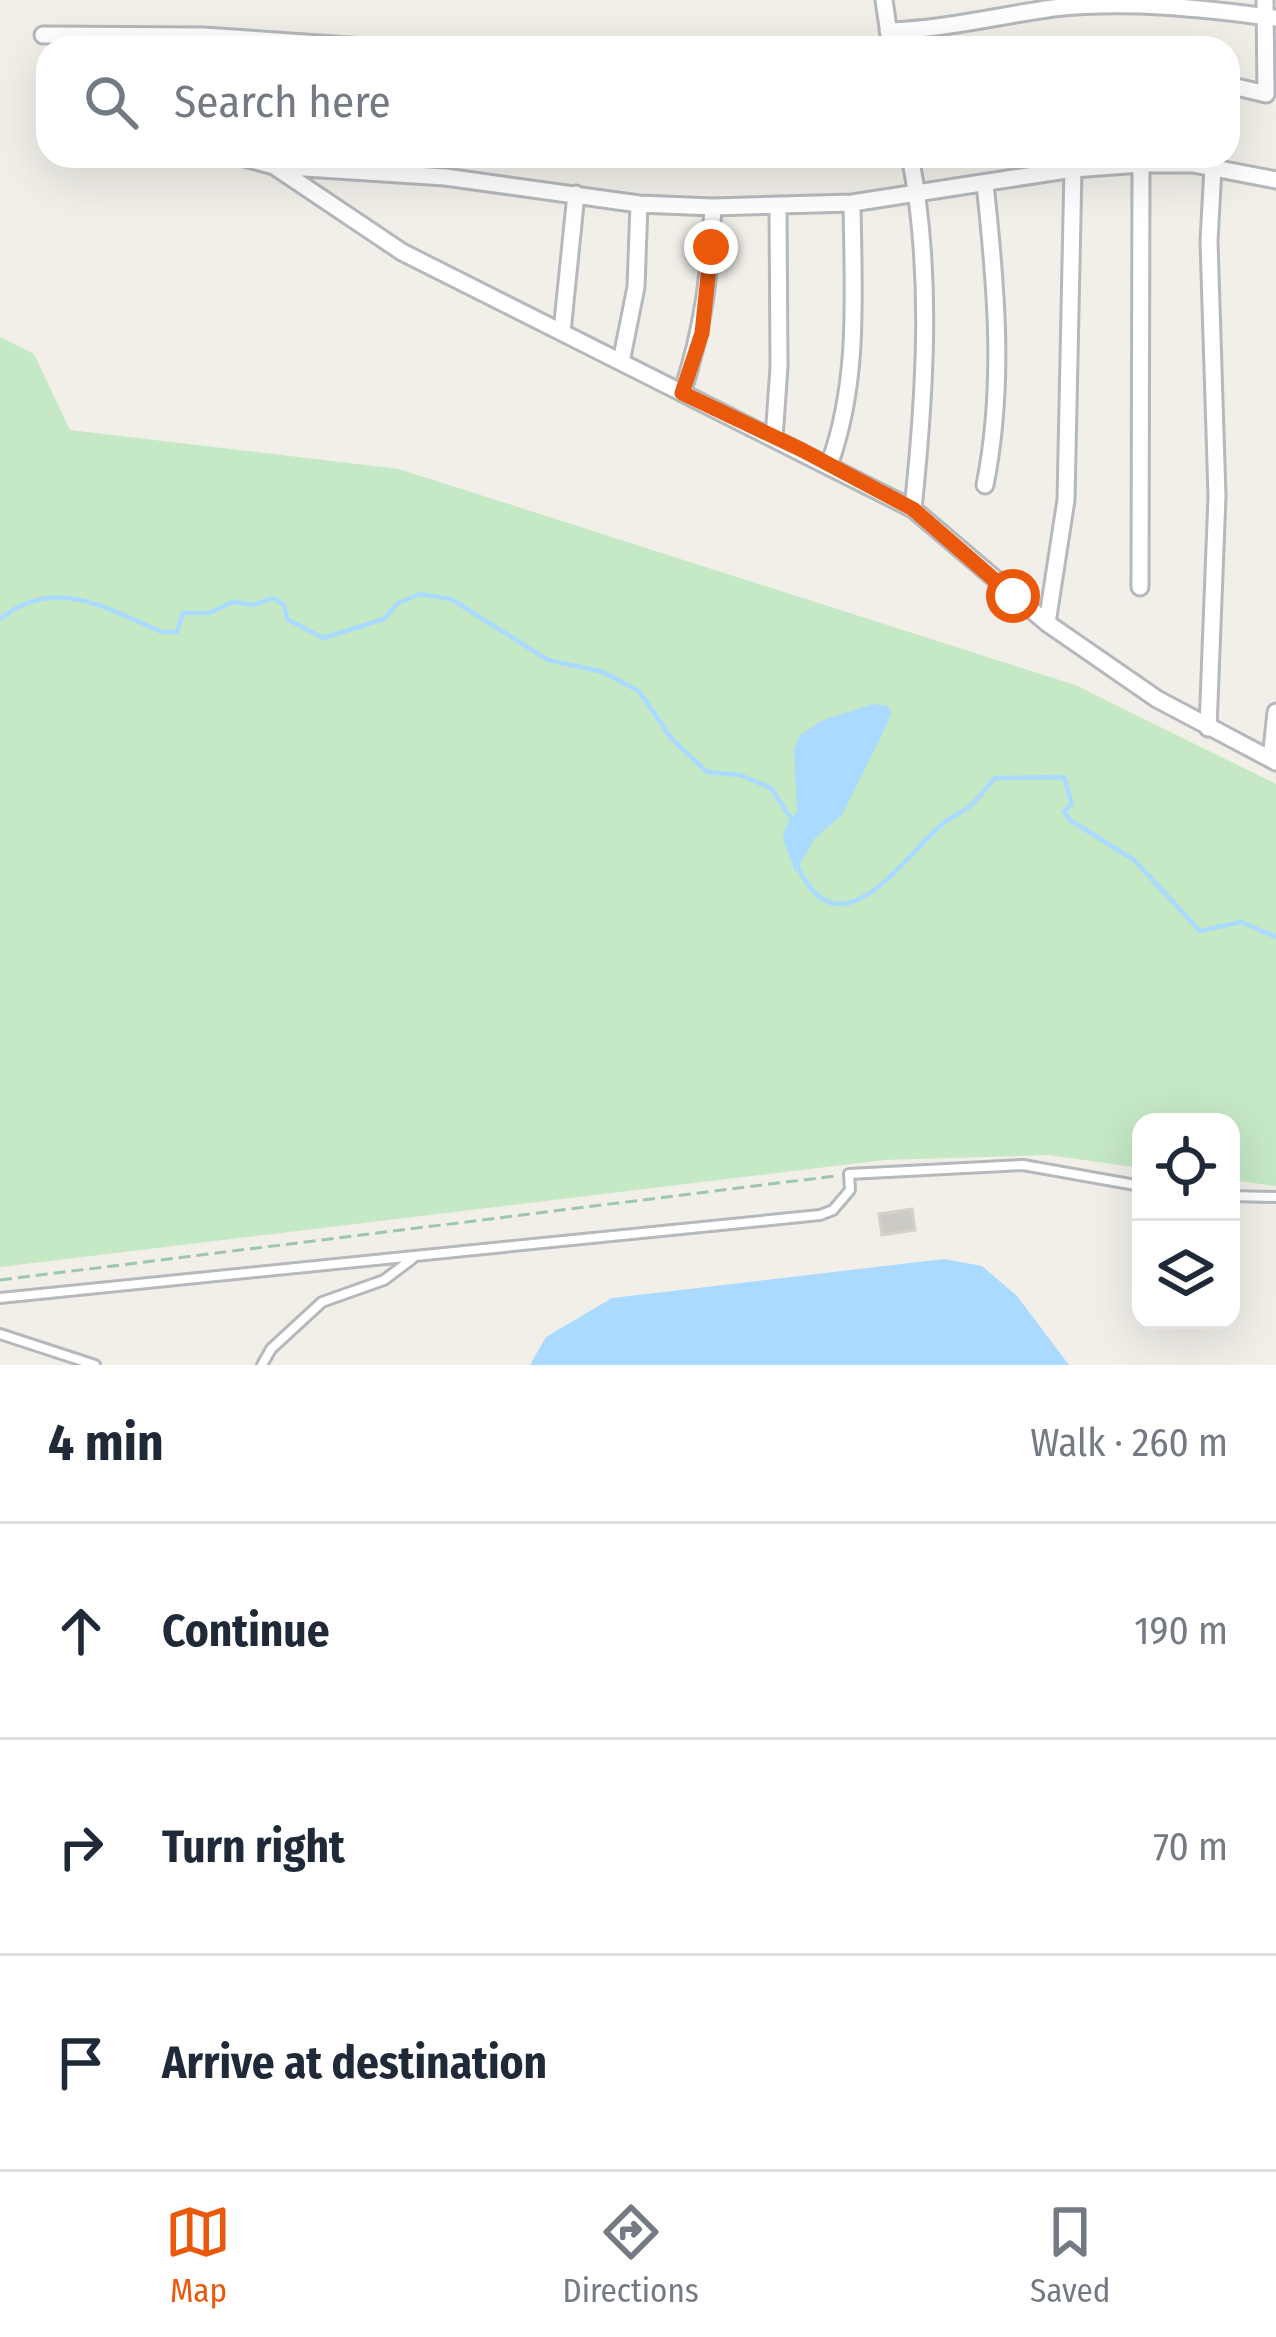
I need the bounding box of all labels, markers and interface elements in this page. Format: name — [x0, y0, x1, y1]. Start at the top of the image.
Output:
search box — [36, 36, 1240, 168]
icon: search — [78, 69, 144, 135]
text: Search here — [174, 75, 391, 129]
route end — [684, 220, 738, 274]
route start — [986, 569, 1040, 623]
map controls — [1132, 1113, 1240, 1329]
button: locate — [1132, 1113, 1240, 1221]
button: layers — [1132, 1221, 1240, 1329]
text: 4 min — [48, 1412, 164, 1474]
text: Walk · 260 m — [1030, 1420, 1228, 1466]
icon: ahead — [48, 1598, 114, 1664]
text: Continue — [162, 1604, 330, 1658]
text: 190 m — [1134, 1608, 1228, 1654]
icon: right — [48, 1814, 114, 1880]
text: Turn right — [162, 1820, 345, 1874]
text: 70 m — [1153, 1824, 1228, 1870]
icon: arrive — [48, 2030, 114, 2096]
text: Arrive at destination — [162, 2036, 547, 2090]
tab: Map — [165, 2199, 231, 2311]
tab: Directions — [562, 2199, 699, 2311]
tab: Saved — [1030, 2199, 1110, 2311]

